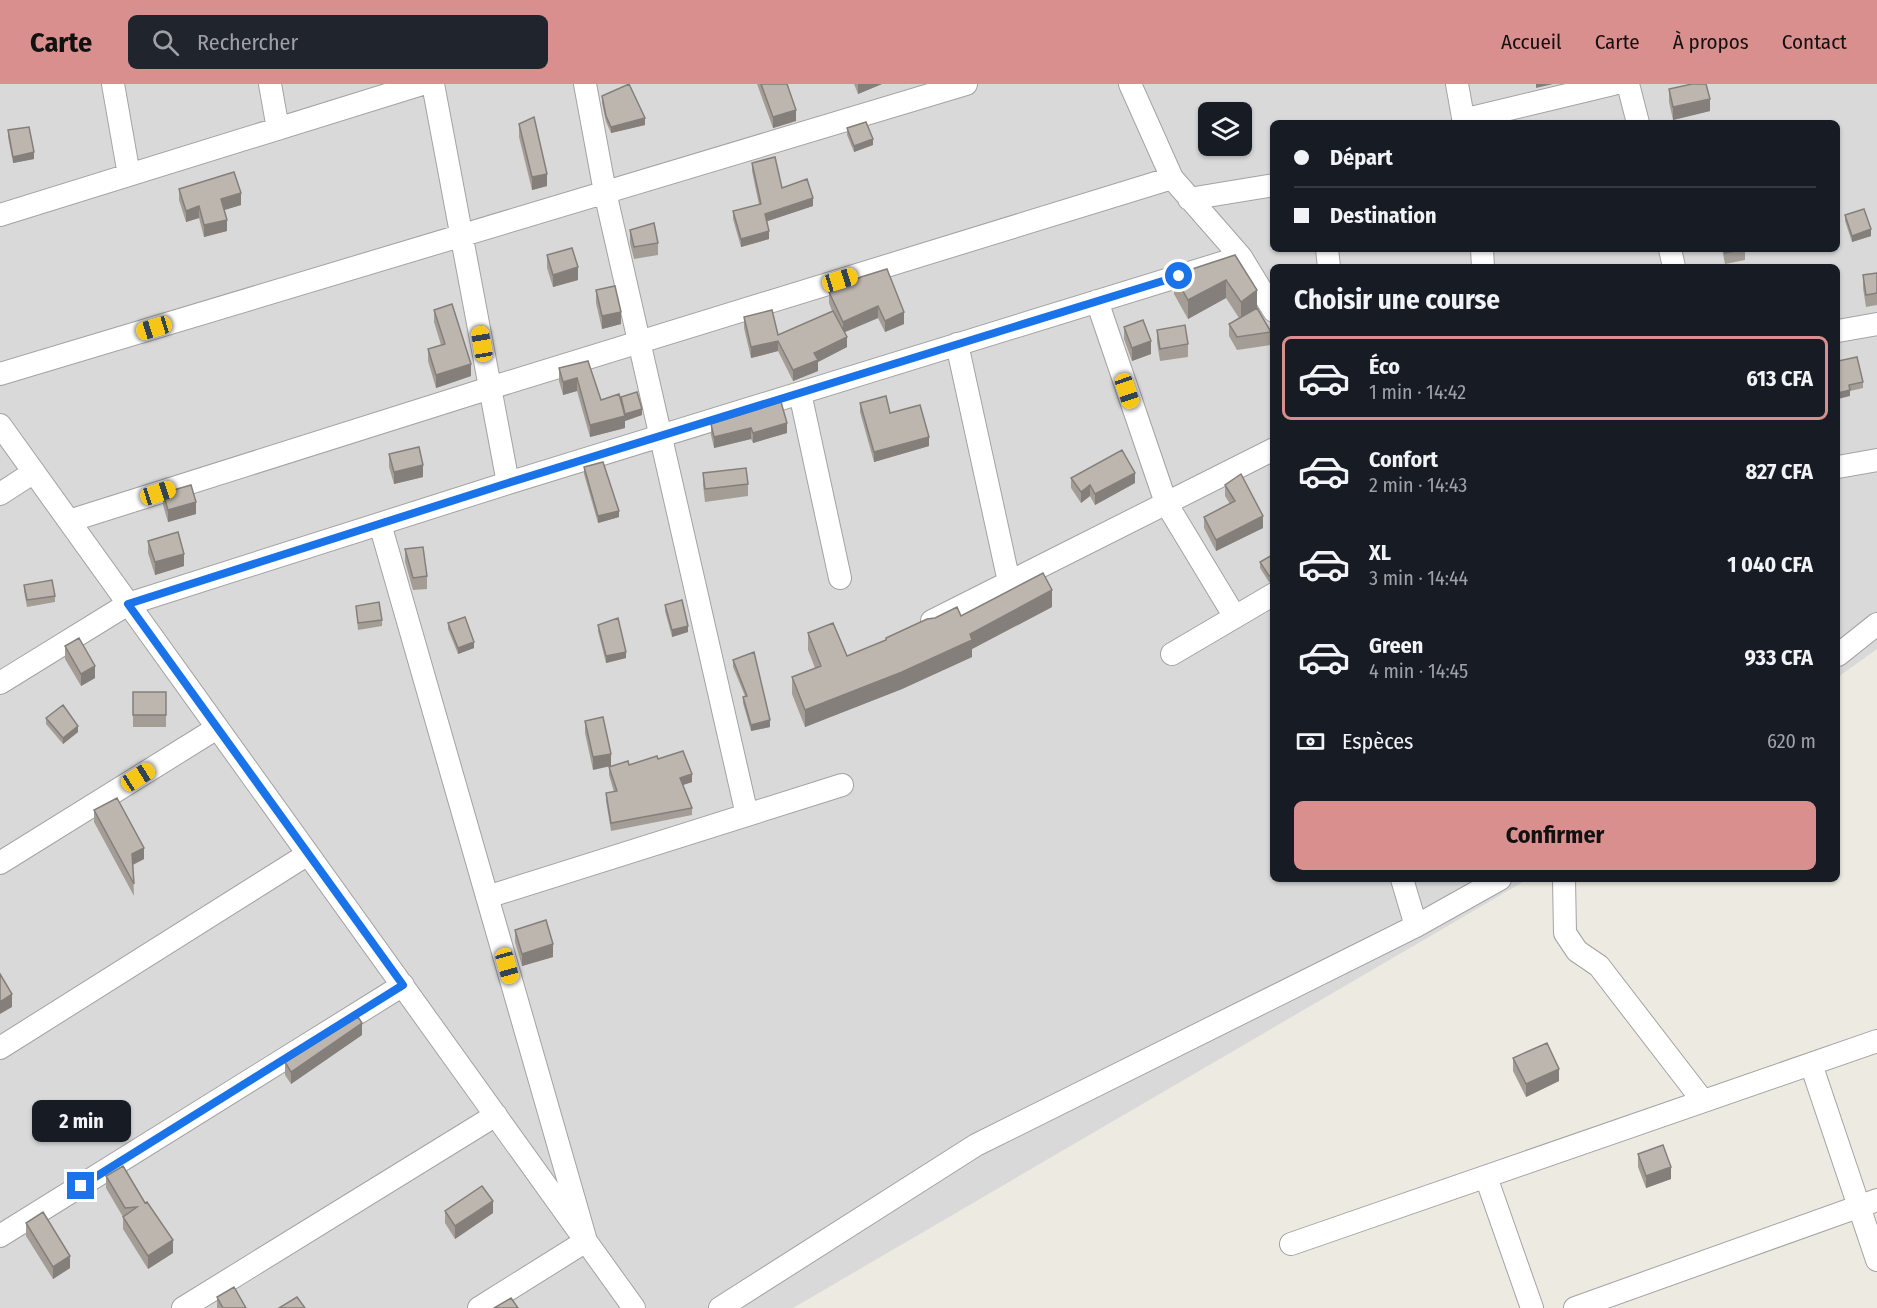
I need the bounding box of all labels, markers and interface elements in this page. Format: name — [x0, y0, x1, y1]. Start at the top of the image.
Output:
search box — [128, 15, 548, 69]
text: Carte — [30, 26, 92, 59]
icon: search — [149, 26, 182, 59]
text: Rechercher — [197, 29, 298, 56]
text: Accueil — [1501, 29, 1562, 55]
text: Carte — [1595, 29, 1640, 55]
text: À propos — [1673, 29, 1749, 55]
text: Contact — [1782, 29, 1847, 55]
map controls — [1198, 102, 1252, 156]
button: layers — [1198, 102, 1252, 156]
text: Départ — [1330, 144, 1393, 171]
text: Destination — [1330, 202, 1437, 229]
route start — [1165, 262, 1192, 289]
car — [820, 266, 860, 294]
text: Choisir une course — [1294, 284, 1500, 316]
car — [134, 314, 174, 342]
car — [470, 325, 494, 363]
icon: car — [1297, 351, 1351, 405]
text: Éco — [1369, 353, 1400, 380]
text: 613 CFA — [1746, 365, 1813, 392]
car — [1113, 371, 1141, 411]
text: 1 min · 14:42 — [1369, 380, 1466, 404]
icon: car — [1297, 444, 1351, 498]
text: Confort — [1369, 446, 1438, 473]
text: 827 CFA — [1745, 458, 1813, 485]
text: 2 min · 14:43 — [1369, 473, 1467, 497]
car — [138, 479, 178, 507]
icon: car — [1297, 537, 1351, 591]
text: XL — [1369, 539, 1391, 566]
text: 1 040 CFA — [1727, 551, 1813, 578]
text: 3 min · 14:44 — [1369, 566, 1468, 590]
icon: car — [1297, 630, 1351, 684]
text: Green — [1369, 632, 1423, 659]
text: 933 CFA — [1745, 644, 1813, 671]
text: 4 min · 14:45 — [1369, 659, 1468, 683]
icon: cash — [1294, 725, 1327, 758]
text: Espèces — [1342, 728, 1413, 755]
text: 620 m — [1767, 729, 1816, 753]
car — [118, 760, 158, 794]
button: Confirmer — [1294, 801, 1816, 870]
car — [493, 946, 521, 986]
callout: 2 min — [32, 1099, 130, 1141]
text: 2 min — [59, 1109, 104, 1133]
route end — [67, 1172, 94, 1199]

